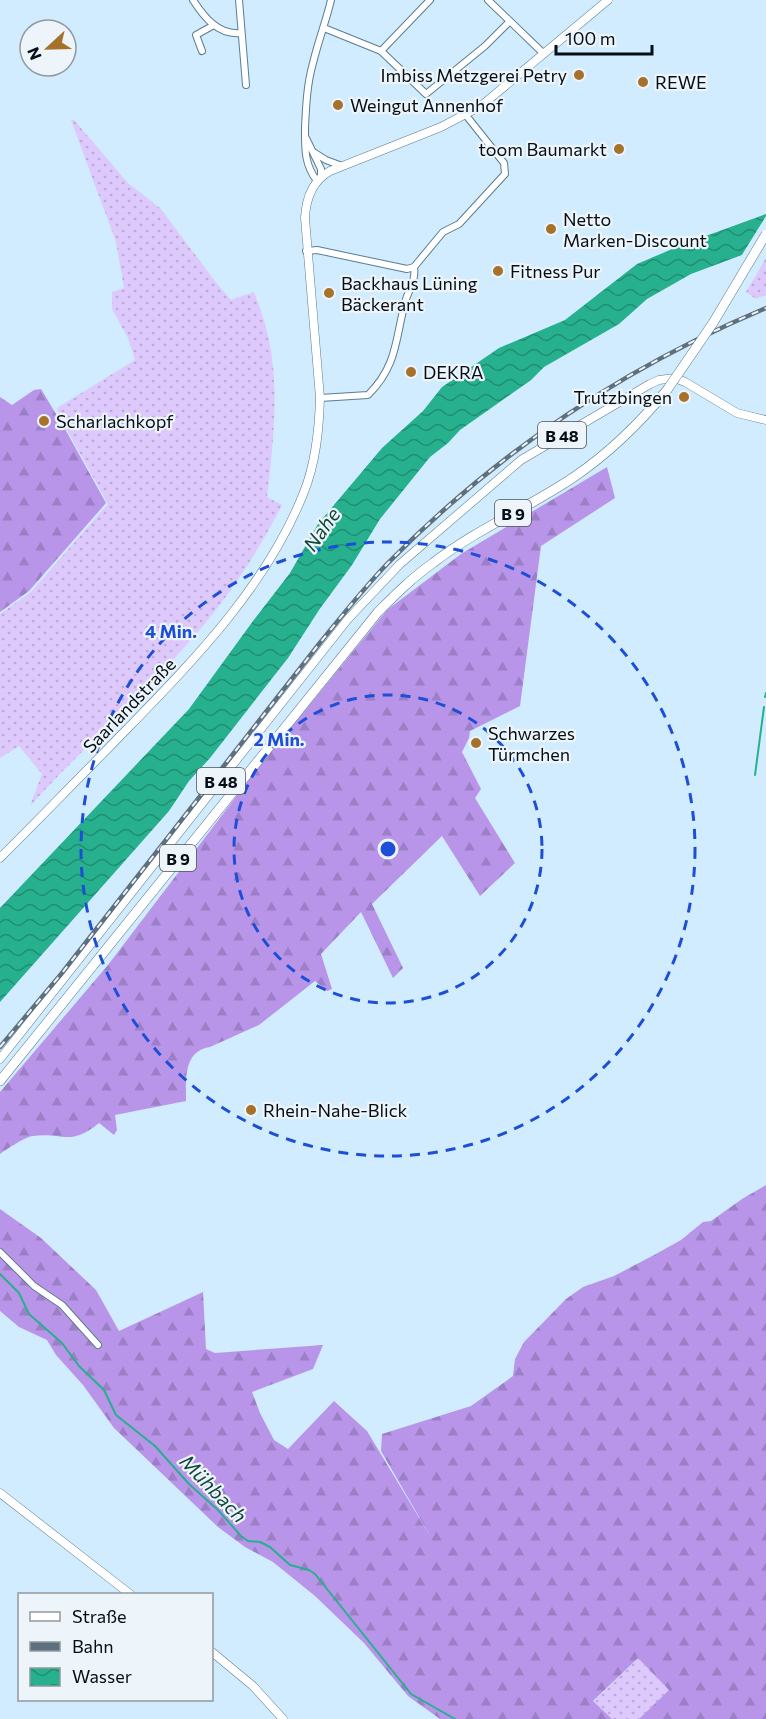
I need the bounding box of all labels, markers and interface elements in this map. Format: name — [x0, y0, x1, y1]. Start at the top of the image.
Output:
north arrow — [18, 18, 78, 78]
scale bar — [556, 18, 652, 56]
text: 100 m — [565, 27, 615, 49]
text: N — [23, 45, 45, 63]
place label: Imbiss Metzgerei Petry — [381, 64, 567, 86]
marker: Imbiss Metzgerei Petry — [572, 68, 586, 82]
place label: REWE — [655, 71, 707, 93]
marker: REWE — [636, 75, 650, 89]
place label: Weingut Annenhof — [350, 94, 504, 116]
marker: Weingut Annenhof — [331, 98, 345, 112]
place label: toom Baumarkt — [479, 138, 607, 160]
marker: toom Baumarkt — [612, 142, 626, 156]
place label: Netto Marken-Discount — [563, 208, 707, 251]
marker: Netto Marken-Discount — [544, 222, 558, 236]
place label: Fitness Pur — [510, 260, 600, 282]
marker: Fitness Pur — [491, 264, 505, 278]
place label: Backhaus Lüning Bäckerant — [341, 272, 478, 315]
marker: Backhaus Lüning Bäckerant — [322, 286, 336, 300]
place label: DEKRA — [423, 361, 484, 383]
marker: DEKRA — [404, 365, 418, 379]
place label: Trutzbingen — [573, 386, 672, 408]
marker: Trutzbingen — [677, 390, 691, 404]
place label: Scharlachkopf — [56, 410, 174, 432]
marker: Scharlachkopf — [37, 414, 51, 428]
road number: B 48 — [538, 422, 586, 448]
road number: B 9 — [495, 500, 531, 526]
water label: Nahe — [298, 502, 345, 555]
text: 4 Min. — [145, 620, 197, 642]
street label: Saarlandstraße — [78, 653, 180, 757]
place label: Schwarzes Türmchen — [488, 722, 575, 765]
text: 2 Min. — [253, 728, 305, 750]
marker: Schwarzes Türmchen — [469, 736, 483, 750]
road number: B 48 — [197, 768, 245, 794]
centre of rings — [378, 839, 398, 859]
road number: B 9 — [160, 845, 196, 871]
place label: Rhein-Nahe-Blick — [263, 1099, 408, 1121]
marker: Rhein-Nahe-Blick — [244, 1103, 258, 1117]
water label: Mühbach — [176, 1449, 252, 1527]
legend — [18, 1593, 213, 1701]
text: Straße — [72, 1605, 127, 1627]
text: Bahn — [72, 1635, 114, 1657]
text: Wasser — [72, 1665, 132, 1687]

